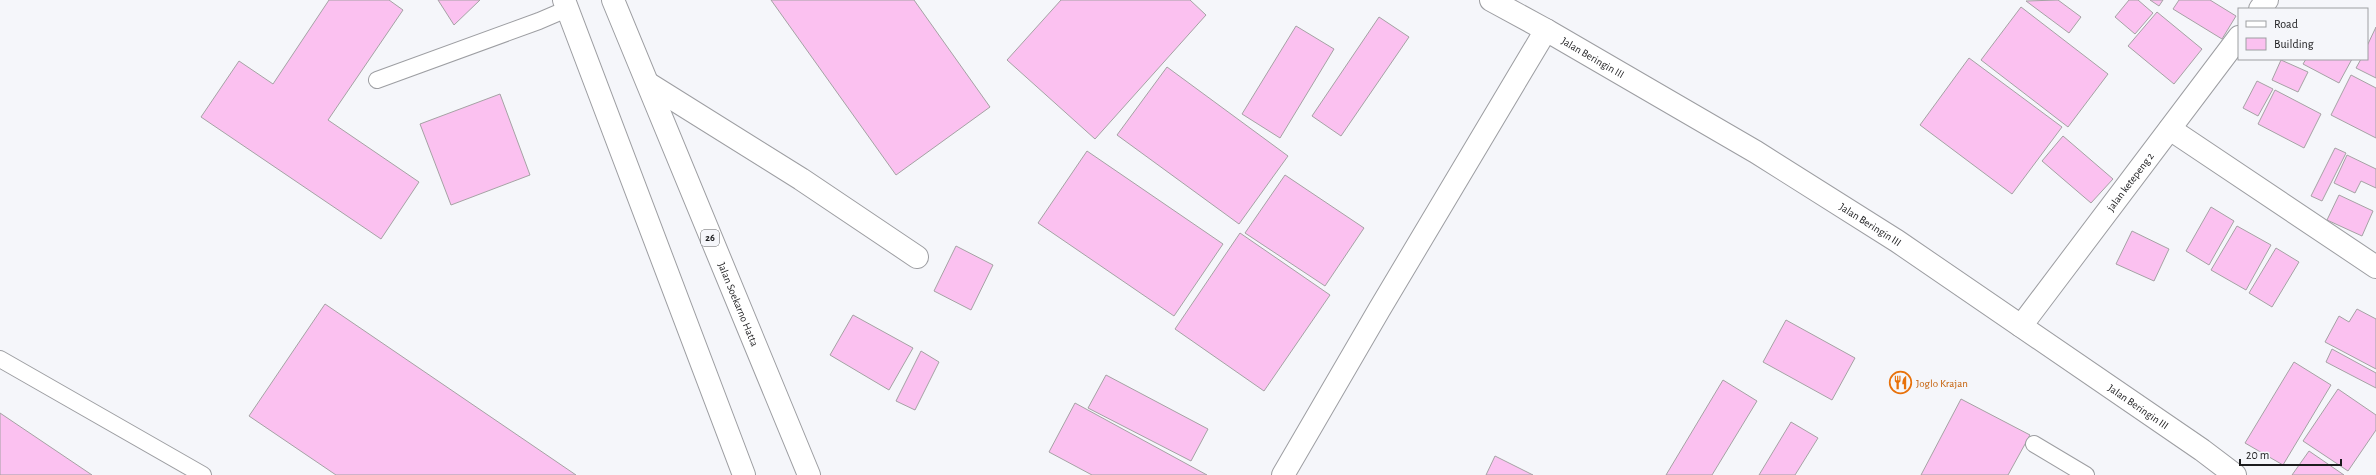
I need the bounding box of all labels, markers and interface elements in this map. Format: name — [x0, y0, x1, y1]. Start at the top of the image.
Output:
legend — [2238, 8, 2368, 60]
text: Road — [2274, 18, 2298, 30]
street label: Jalan Beringin III — [1560, 35, 1626, 80]
text: Building — [2274, 38, 2314, 50]
street label: jalan ketepeng 2 — [2104, 150, 2156, 213]
street label: Jalan Beringin III — [1838, 201, 1904, 248]
road number: 26 — [701, 230, 719, 246]
street label: Jalan Soekarno Hatta — [716, 261, 761, 348]
restaurant icon: Joglo Krajan — [1888, 370, 1914, 396]
place label: Joglo Krajan — [1916, 378, 1968, 389]
street label: Jalan Beringin III — [2106, 382, 2171, 431]
scale bar — [2240, 441, 2341, 467]
text: 20 m — [2246, 449, 2269, 461]

